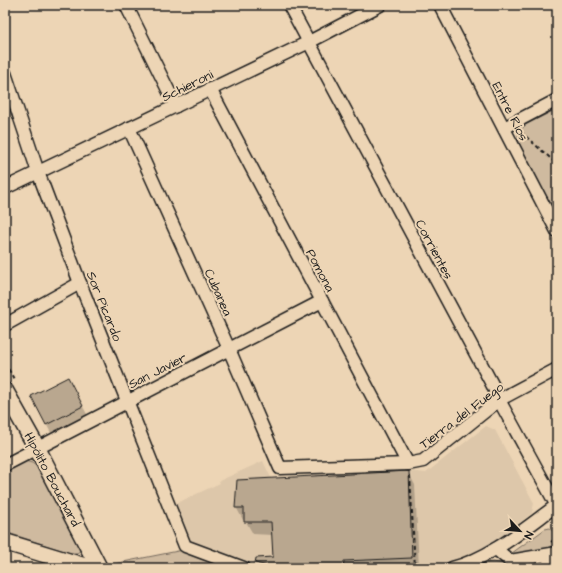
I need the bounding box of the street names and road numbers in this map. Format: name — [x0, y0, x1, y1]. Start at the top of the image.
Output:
street label: Schieroni — [159, 66, 216, 106]
street label: Entre Ríos — [488, 79, 533, 144]
street label: Corrientes — [411, 216, 458, 283]
street label: Pomona — [301, 246, 339, 295]
street label: Cubanea — [200, 266, 237, 319]
street label: Sor Picardo — [82, 269, 127, 345]
street label: San Javier — [125, 349, 190, 393]
street label: Tierra del Fuego — [416, 378, 508, 454]
street label: Hipólito Bouchard — [20, 429, 85, 530]

